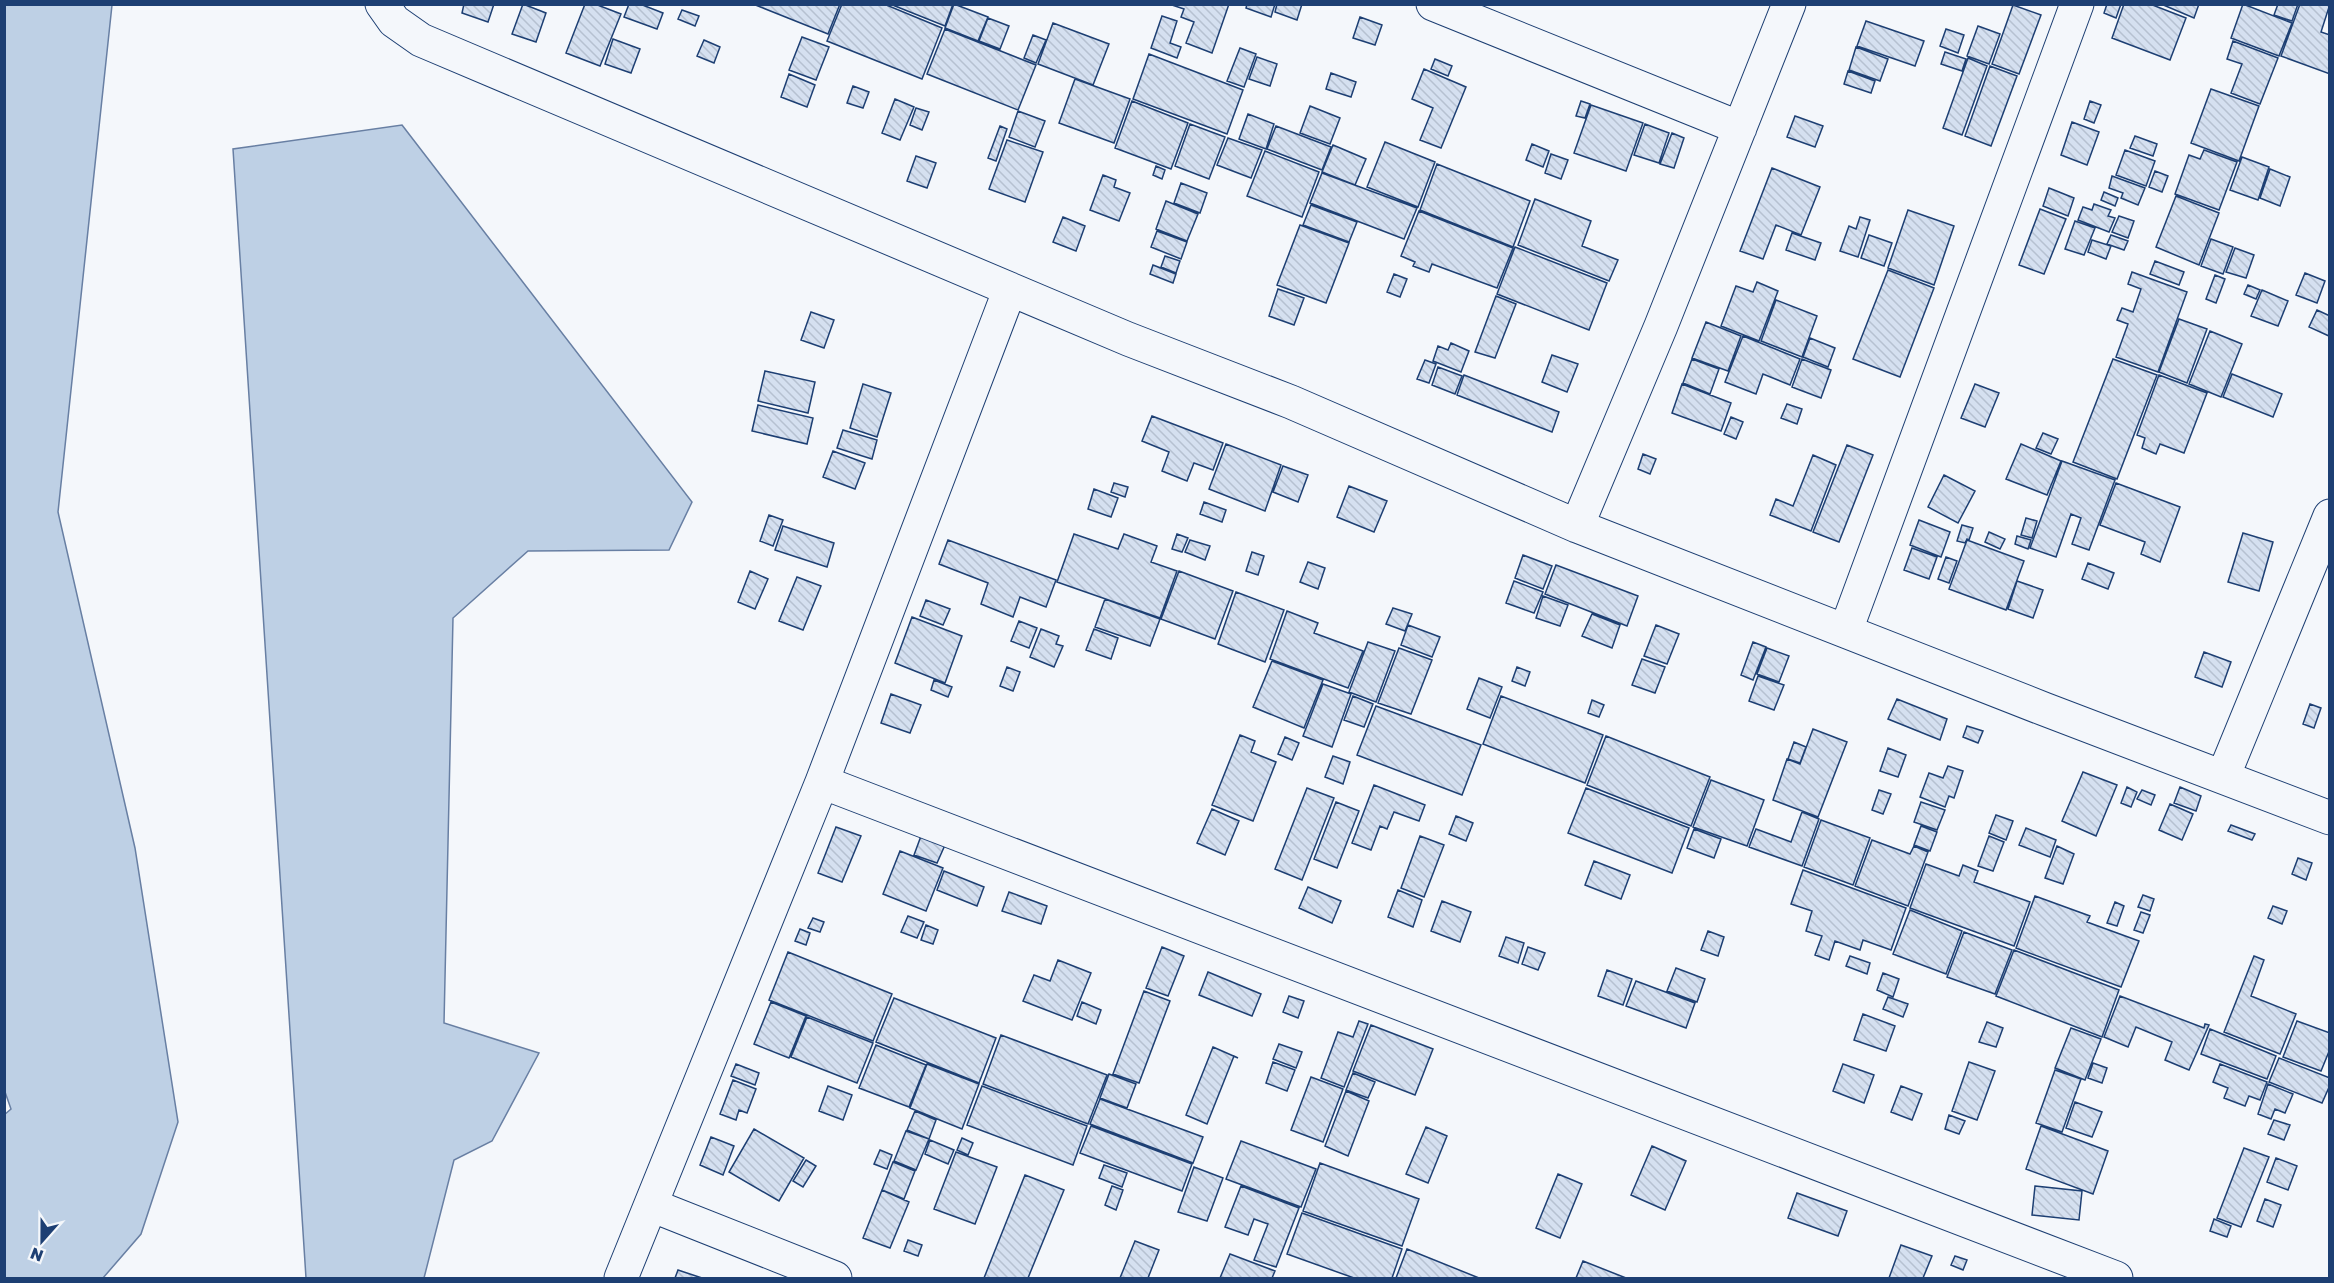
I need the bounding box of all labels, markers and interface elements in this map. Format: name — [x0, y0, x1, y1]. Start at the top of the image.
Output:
north arrow — [12, 1211, 72, 1271]
text: N — [27, 1243, 46, 1267]

